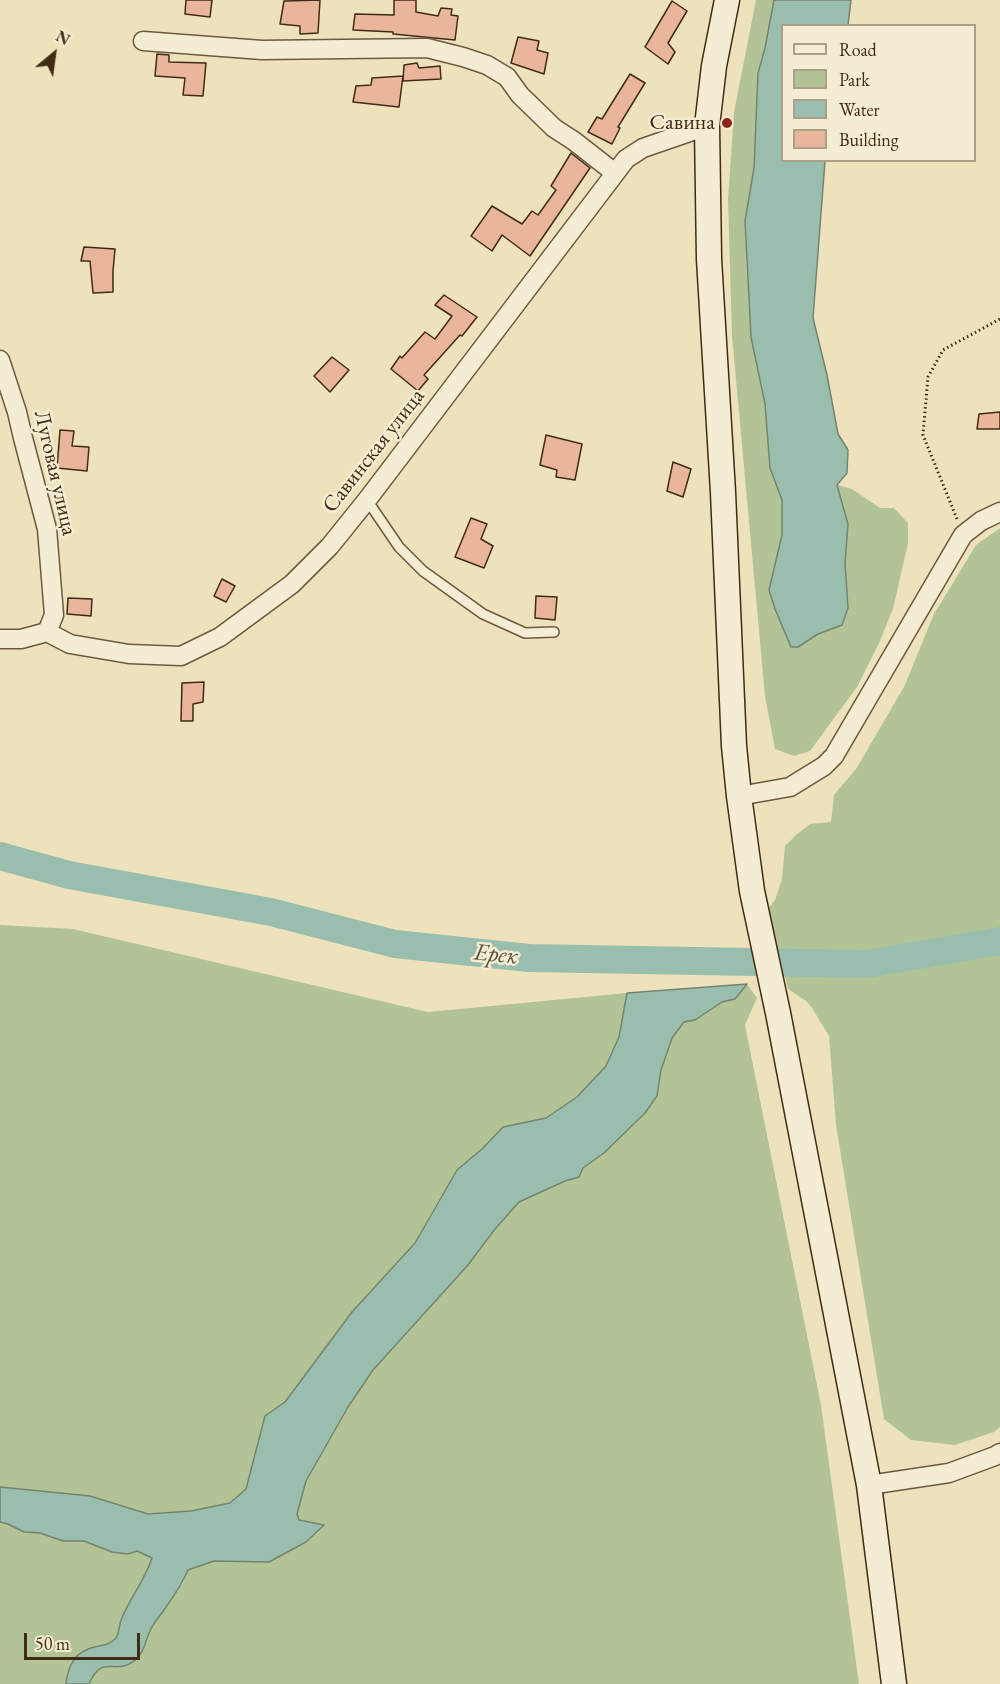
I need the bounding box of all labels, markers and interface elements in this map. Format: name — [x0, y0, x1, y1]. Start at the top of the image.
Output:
north arrow — [24, 24, 84, 84]
legend — [781, 24, 976, 162]
text: N — [52, 25, 74, 50]
text: Road — [839, 38, 877, 61]
text: Park — [839, 68, 870, 91]
text: Water — [839, 98, 880, 121]
place label: Савина — [649, 110, 715, 136]
marker: Савина — [720, 116, 734, 130]
text: Building — [839, 128, 899, 151]
street label: Савинская улица — [317, 384, 431, 518]
street label: Луговая улица — [28, 408, 82, 538]
water label: Ерек — [473, 938, 519, 972]
scale bar — [27, 1621, 142, 1659]
text: 50 m — [35, 1632, 70, 1655]

